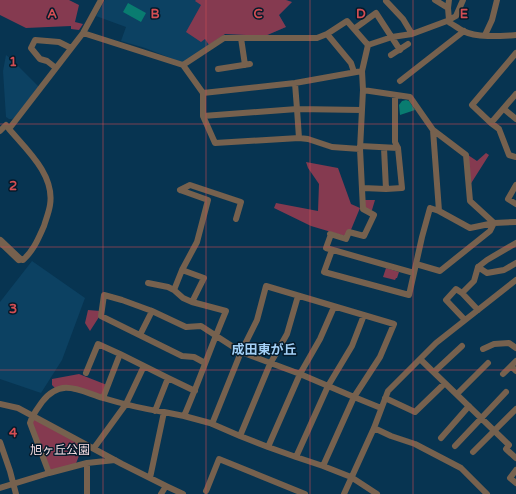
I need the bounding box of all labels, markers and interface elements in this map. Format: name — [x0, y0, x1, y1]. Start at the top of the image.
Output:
text: A — [47, 6, 57, 22]
text: B — [150, 6, 160, 22]
text: C — [253, 6, 263, 22]
text: D — [356, 6, 366, 22]
text: E — [460, 6, 468, 22]
text: 1 — [9, 54, 17, 70]
text: 2 — [9, 178, 17, 194]
text: 3 — [9, 301, 17, 317]
district label: 成田東が丘 — [231, 342, 297, 358]
text: 4 — [9, 425, 18, 441]
park label: 旭ヶ丘公園 — [30, 443, 90, 457]

